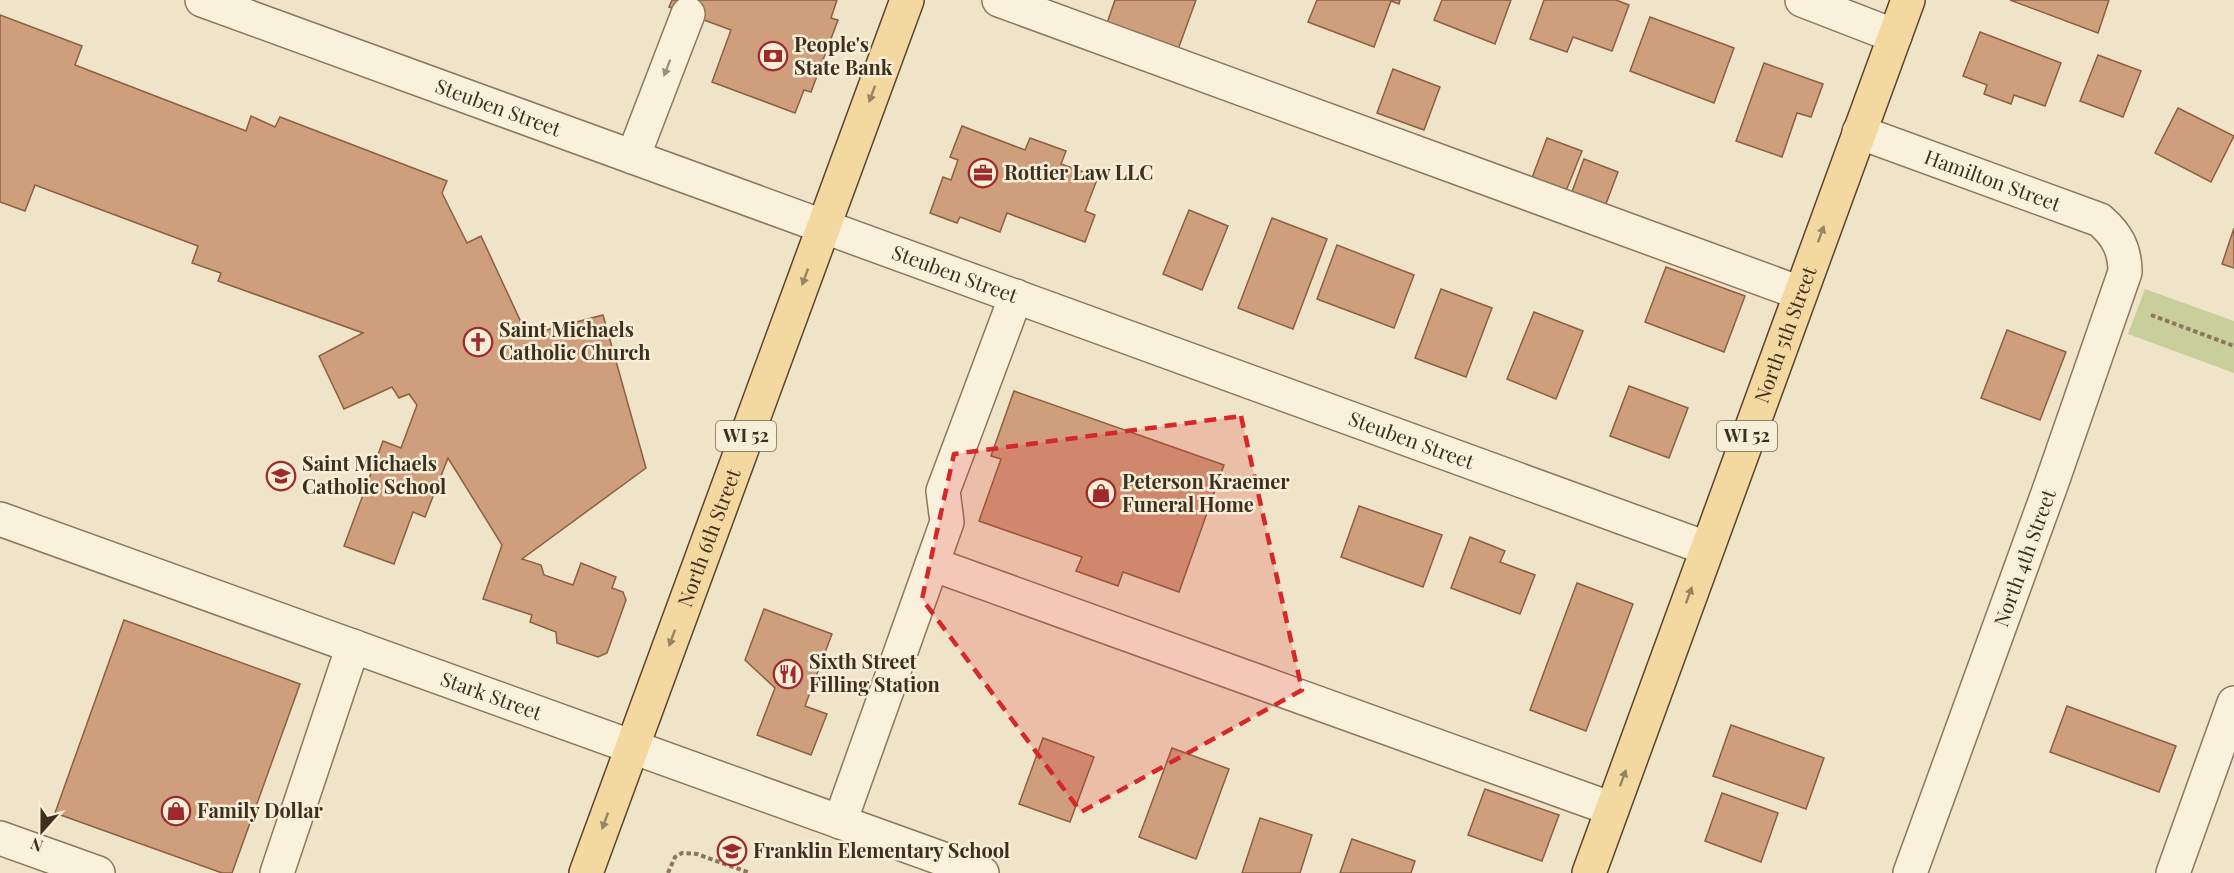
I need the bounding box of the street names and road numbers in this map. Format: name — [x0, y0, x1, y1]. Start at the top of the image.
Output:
street label: Steuben Street — [432, 71, 566, 142]
street label: Hamilton Street — [1921, 142, 2066, 217]
street label: Steuben Street — [889, 238, 1022, 308]
street label: North 5th Street — [1747, 261, 1822, 406]
street label: Steuben Street — [1345, 404, 1479, 475]
road number: WI 52 — [716, 421, 776, 451]
road number: WI 52 — [1717, 421, 1777, 451]
street label: North 6th Street — [670, 464, 746, 610]
street label: North 4th Street — [1986, 484, 2061, 630]
street label: Stark Street — [437, 664, 547, 726]

